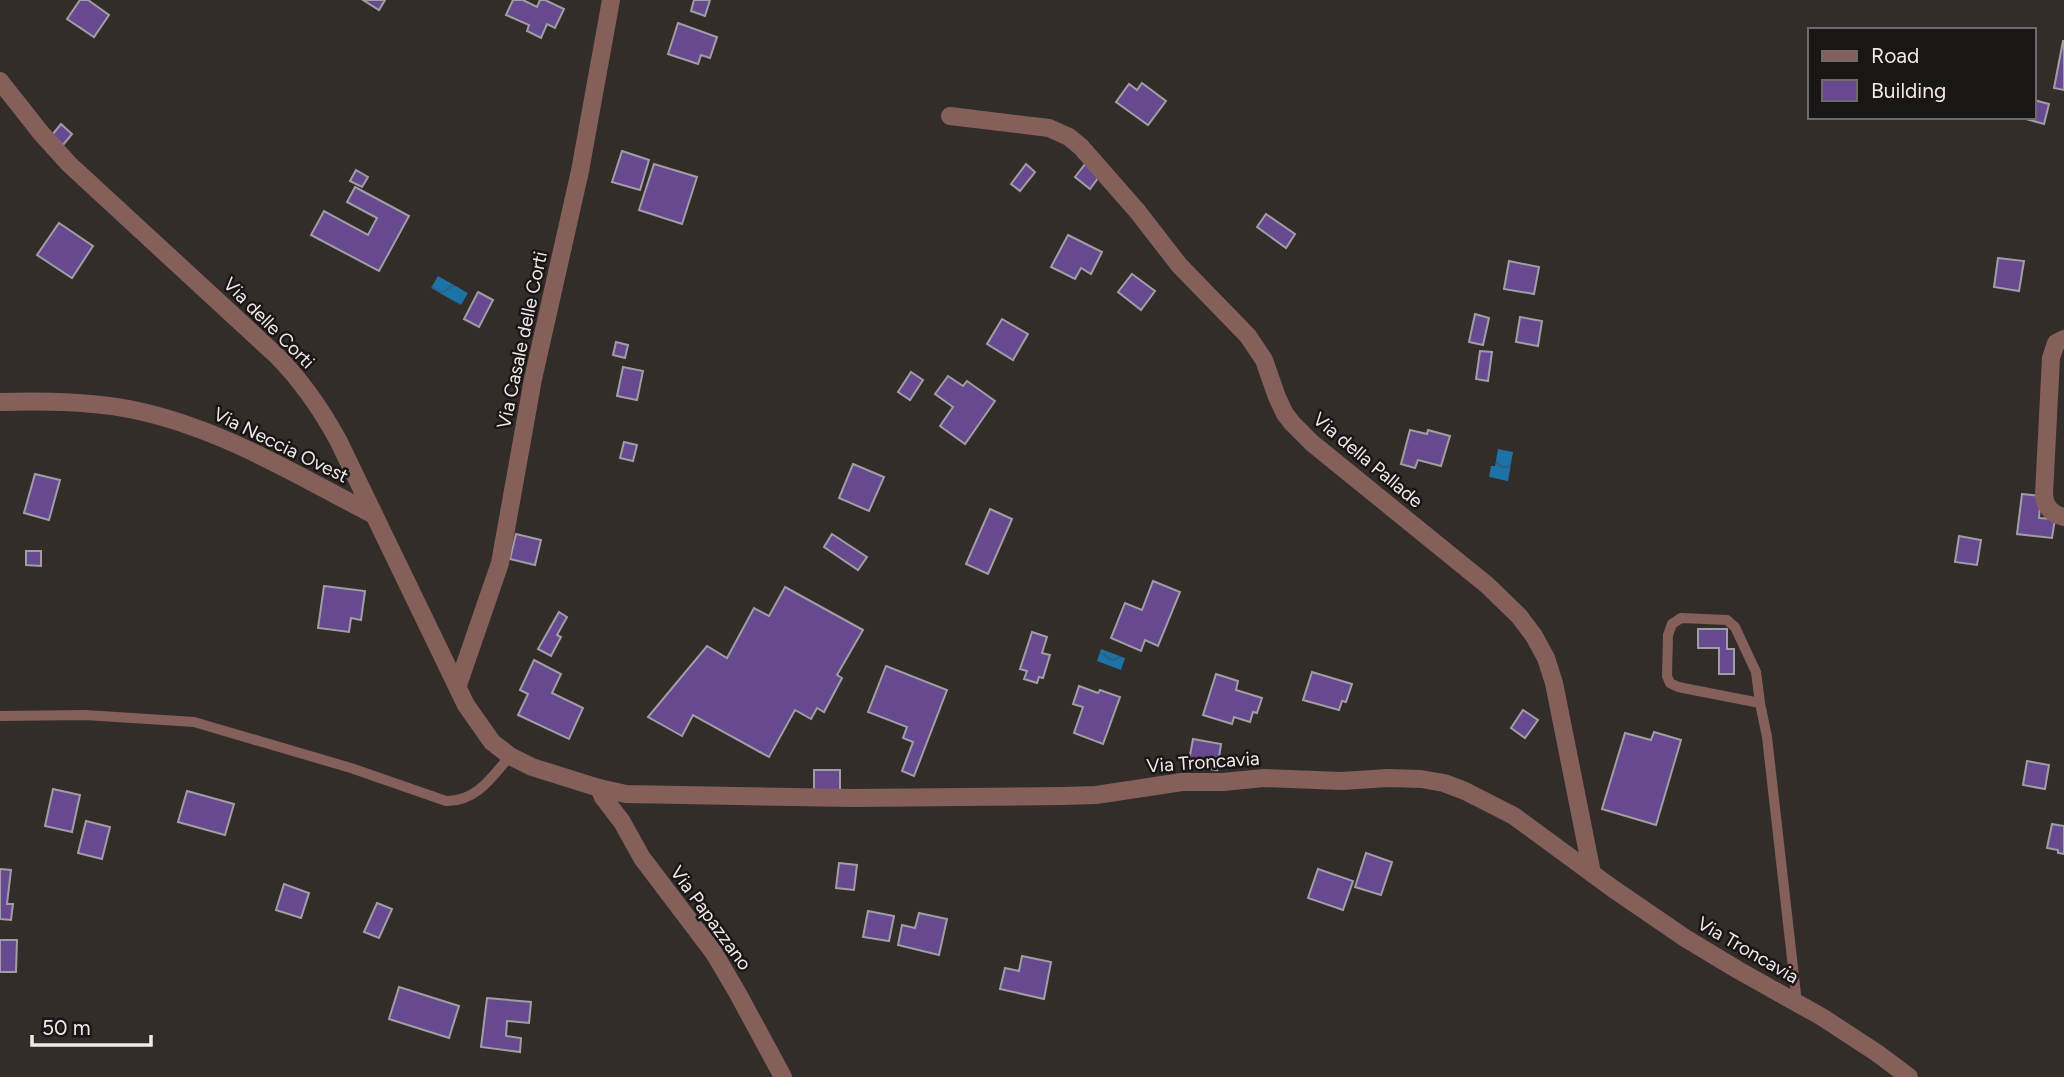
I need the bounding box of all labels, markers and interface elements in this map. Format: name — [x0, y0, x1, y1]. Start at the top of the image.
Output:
legend — [1808, 28, 2036, 119]
text: Road — [1871, 43, 1919, 68]
text: Building — [1871, 78, 1946, 103]
street label: Via Casale delle Corti — [492, 249, 552, 431]
street label: Via delle Corti — [219, 273, 319, 373]
street label: Via Neccia Ovest — [210, 402, 352, 488]
street label: Via della Pallade — [1308, 407, 1428, 513]
street label: Via Troncavia — [1146, 747, 1260, 777]
street label: Via Papazzano — [665, 861, 757, 975]
street label: Via Troncavia — [1693, 912, 1803, 988]
scale bar — [32, 1004, 150, 1048]
text: 50 m — [42, 1015, 91, 1040]

